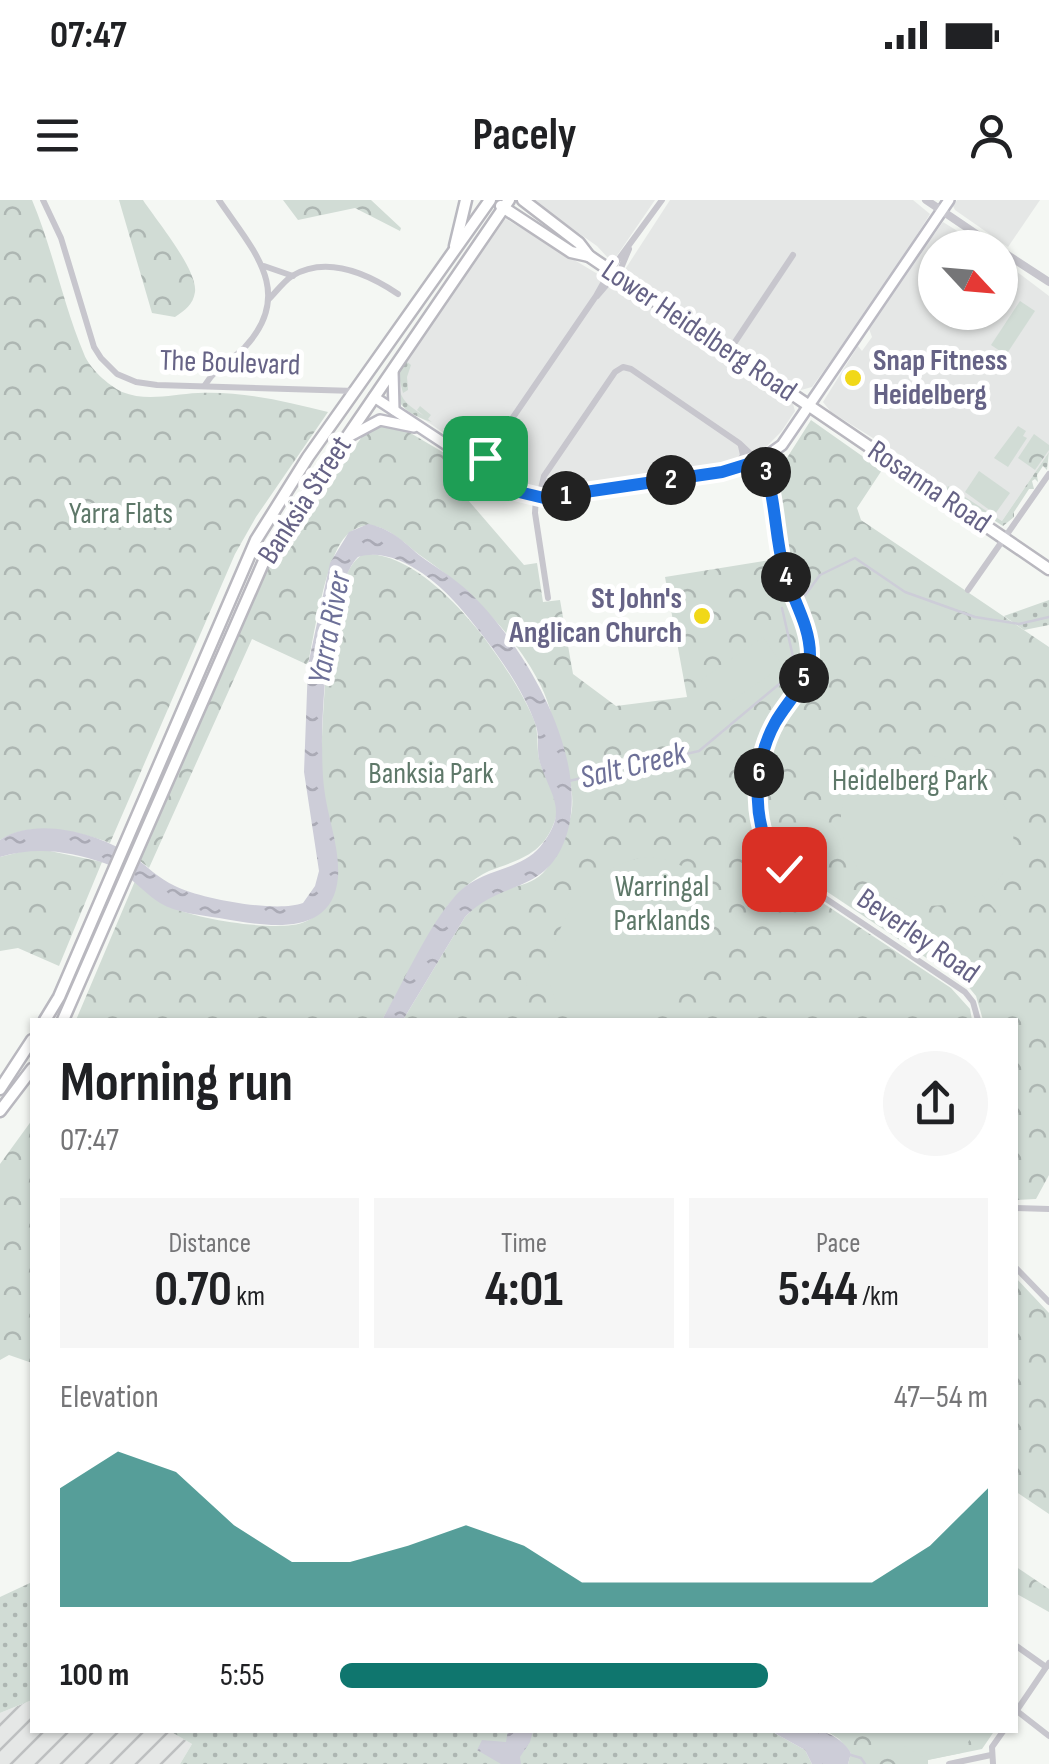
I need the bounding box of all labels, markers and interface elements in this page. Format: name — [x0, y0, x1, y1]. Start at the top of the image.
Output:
text: 07:47 — [50, 13, 127, 58]
icon: menu — [30, 108, 85, 163]
text: Pacely — [472, 108, 577, 163]
icon: person — [964, 108, 1019, 163]
north arrow — [918, 230, 1018, 330]
map controls — [918, 230, 1018, 330]
street label: Lower Heidelberg Road — [595, 253, 803, 409]
street label: The Boulevard — [159, 343, 301, 383]
place label: Snap Fitness Heidelberg — [873, 343, 1007, 413]
marker: Snap Fitness Heidelberg — [842, 367, 864, 389]
pin — [443, 416, 528, 501]
street label: Banksia Street — [250, 429, 360, 571]
icon: arrive — [458, 431, 513, 486]
street label: Rosanna Road — [861, 433, 997, 541]
pin: 3 — [741, 447, 791, 497]
pin: 2 — [646, 455, 696, 505]
text: 3 — [760, 455, 772, 488]
text: 2 — [665, 463, 677, 496]
pin: 1 — [541, 471, 591, 521]
text: 1 — [561, 479, 571, 512]
park label: Yarra Flats — [69, 496, 173, 532]
pin: 4 — [761, 552, 811, 602]
text: 4 — [779, 560, 793, 593]
water label: Yarra River — [300, 568, 360, 687]
place label: St John's Anglican Church — [508, 581, 682, 651]
marker: St John's Anglican Church — [691, 605, 713, 627]
pin: 5 — [779, 653, 829, 703]
text: 5 — [798, 661, 810, 694]
water label: Salt Creek — [576, 734, 691, 798]
pin: 6 — [734, 748, 784, 798]
park label: Banksia Park — [368, 756, 494, 792]
text: 6 — [752, 756, 766, 789]
park label: Heidelberg Park — [832, 763, 989, 799]
pin — [742, 827, 827, 912]
icon: check — [757, 842, 812, 897]
park label: Warringal Parklands — [613, 869, 711, 939]
street label: Beverley Road — [850, 881, 986, 991]
text: Morning run — [60, 1050, 293, 1117]
button: share — [883, 1051, 988, 1156]
text: 07:47 — [60, 1121, 119, 1160]
text: Distance — [168, 1227, 251, 1260]
text: Time — [501, 1227, 547, 1260]
text: Pace — [816, 1227, 861, 1260]
text: 0.70 — [154, 1260, 232, 1320]
text: 4:01 — [485, 1260, 563, 1320]
text: 5:44 — [778, 1260, 858, 1320]
text: km — [232, 1280, 265, 1313]
text: /km — [858, 1280, 899, 1313]
text: Elevation — [60, 1378, 159, 1417]
text: 47–54 m — [894, 1378, 988, 1417]
text: 100 m — [60, 1656, 129, 1695]
text: 5:55 — [220, 1656, 265, 1695]

